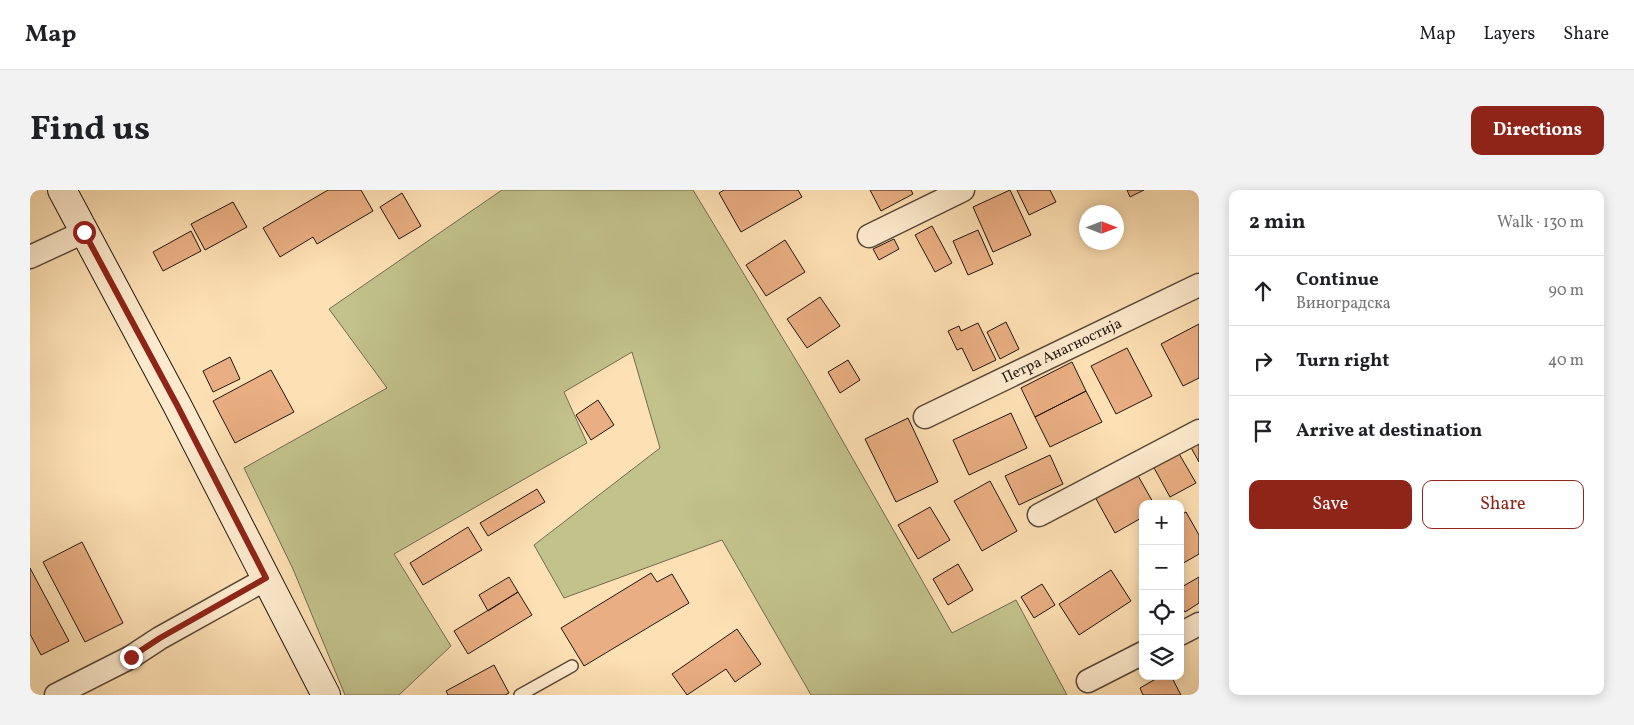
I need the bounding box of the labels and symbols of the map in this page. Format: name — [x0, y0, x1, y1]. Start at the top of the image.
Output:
north arrow — [1079, 205, 1124, 250]
route start — [73, 221, 96, 244]
street label: Петра Анагностија — [998, 313, 1125, 389]
route end — [120, 646, 143, 669]

